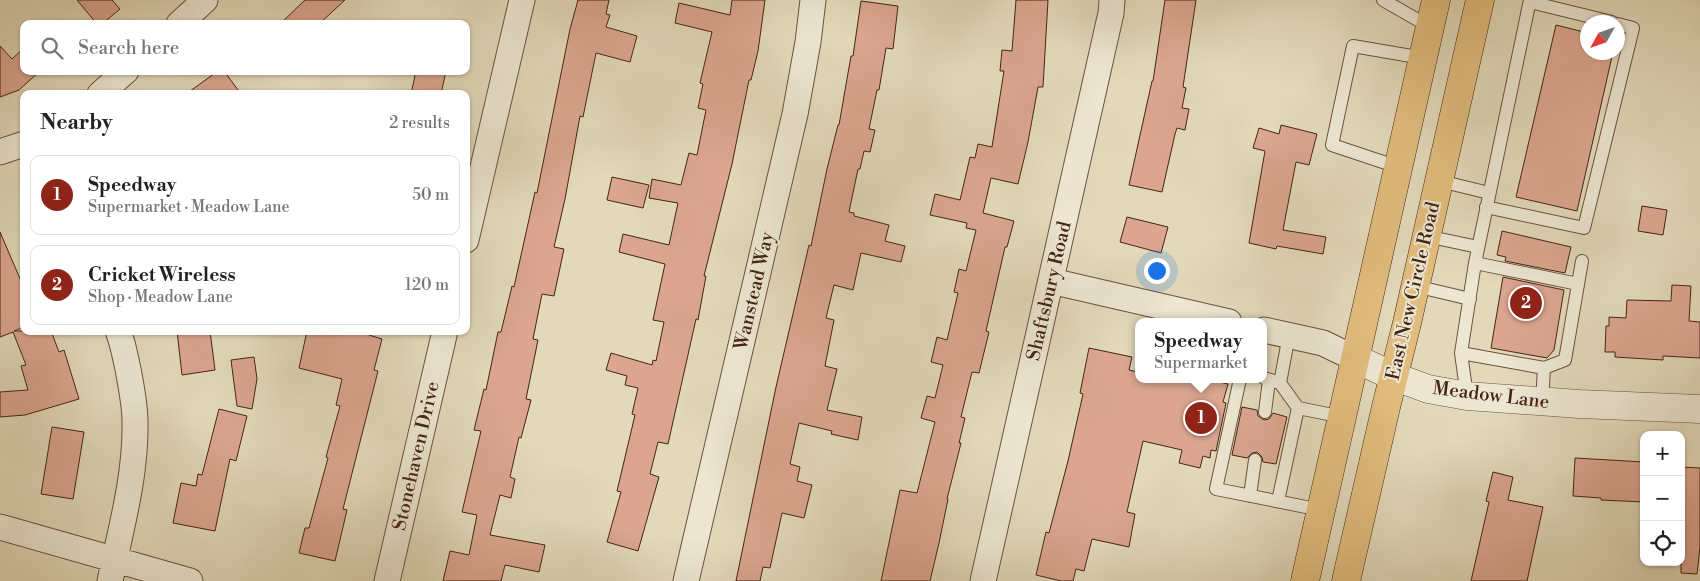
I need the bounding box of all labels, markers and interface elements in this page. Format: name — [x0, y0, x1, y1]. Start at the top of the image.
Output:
north arrow — [1580, 15, 1625, 60]
search box — [20, 20, 470, 75]
icon: search — [38, 34, 66, 62]
text: Search here — [78, 36, 179, 60]
text: Nearby — [40, 110, 113, 136]
text: 2 results — [389, 113, 450, 133]
text: Speedway — [88, 173, 176, 197]
text: 1 — [53, 185, 61, 205]
text: 50 m — [412, 185, 449, 205]
text: Supermarket · Meadow Lane — [88, 197, 290, 217]
street label: East New Circle Road — [1381, 199, 1445, 382]
street label: Shaftsbury Road — [1021, 219, 1077, 363]
street label: Wanstead Way — [729, 229, 779, 353]
your location — [1144, 258, 1170, 284]
text: Cricket Wireless — [88, 263, 236, 287]
text: 2 — [52, 275, 62, 295]
text: 120 m — [405, 275, 449, 295]
pin: 2 — [1510, 284, 1542, 322]
text: Shop · Meadow Lane — [88, 287, 233, 307]
popup — [1135, 318, 1267, 383]
text: Speedway — [1154, 329, 1242, 353]
text: Supermarket — [1154, 353, 1248, 373]
street label: Meadow Lane — [1431, 376, 1551, 414]
street label: Stonehaven Drive — [387, 379, 445, 533]
pin: 1 — [1185, 399, 1217, 437]
map controls — [1640, 431, 1685, 566]
button: + — [1640, 431, 1685, 476]
button: − — [1640, 476, 1685, 521]
button: locate — [1640, 521, 1685, 566]

